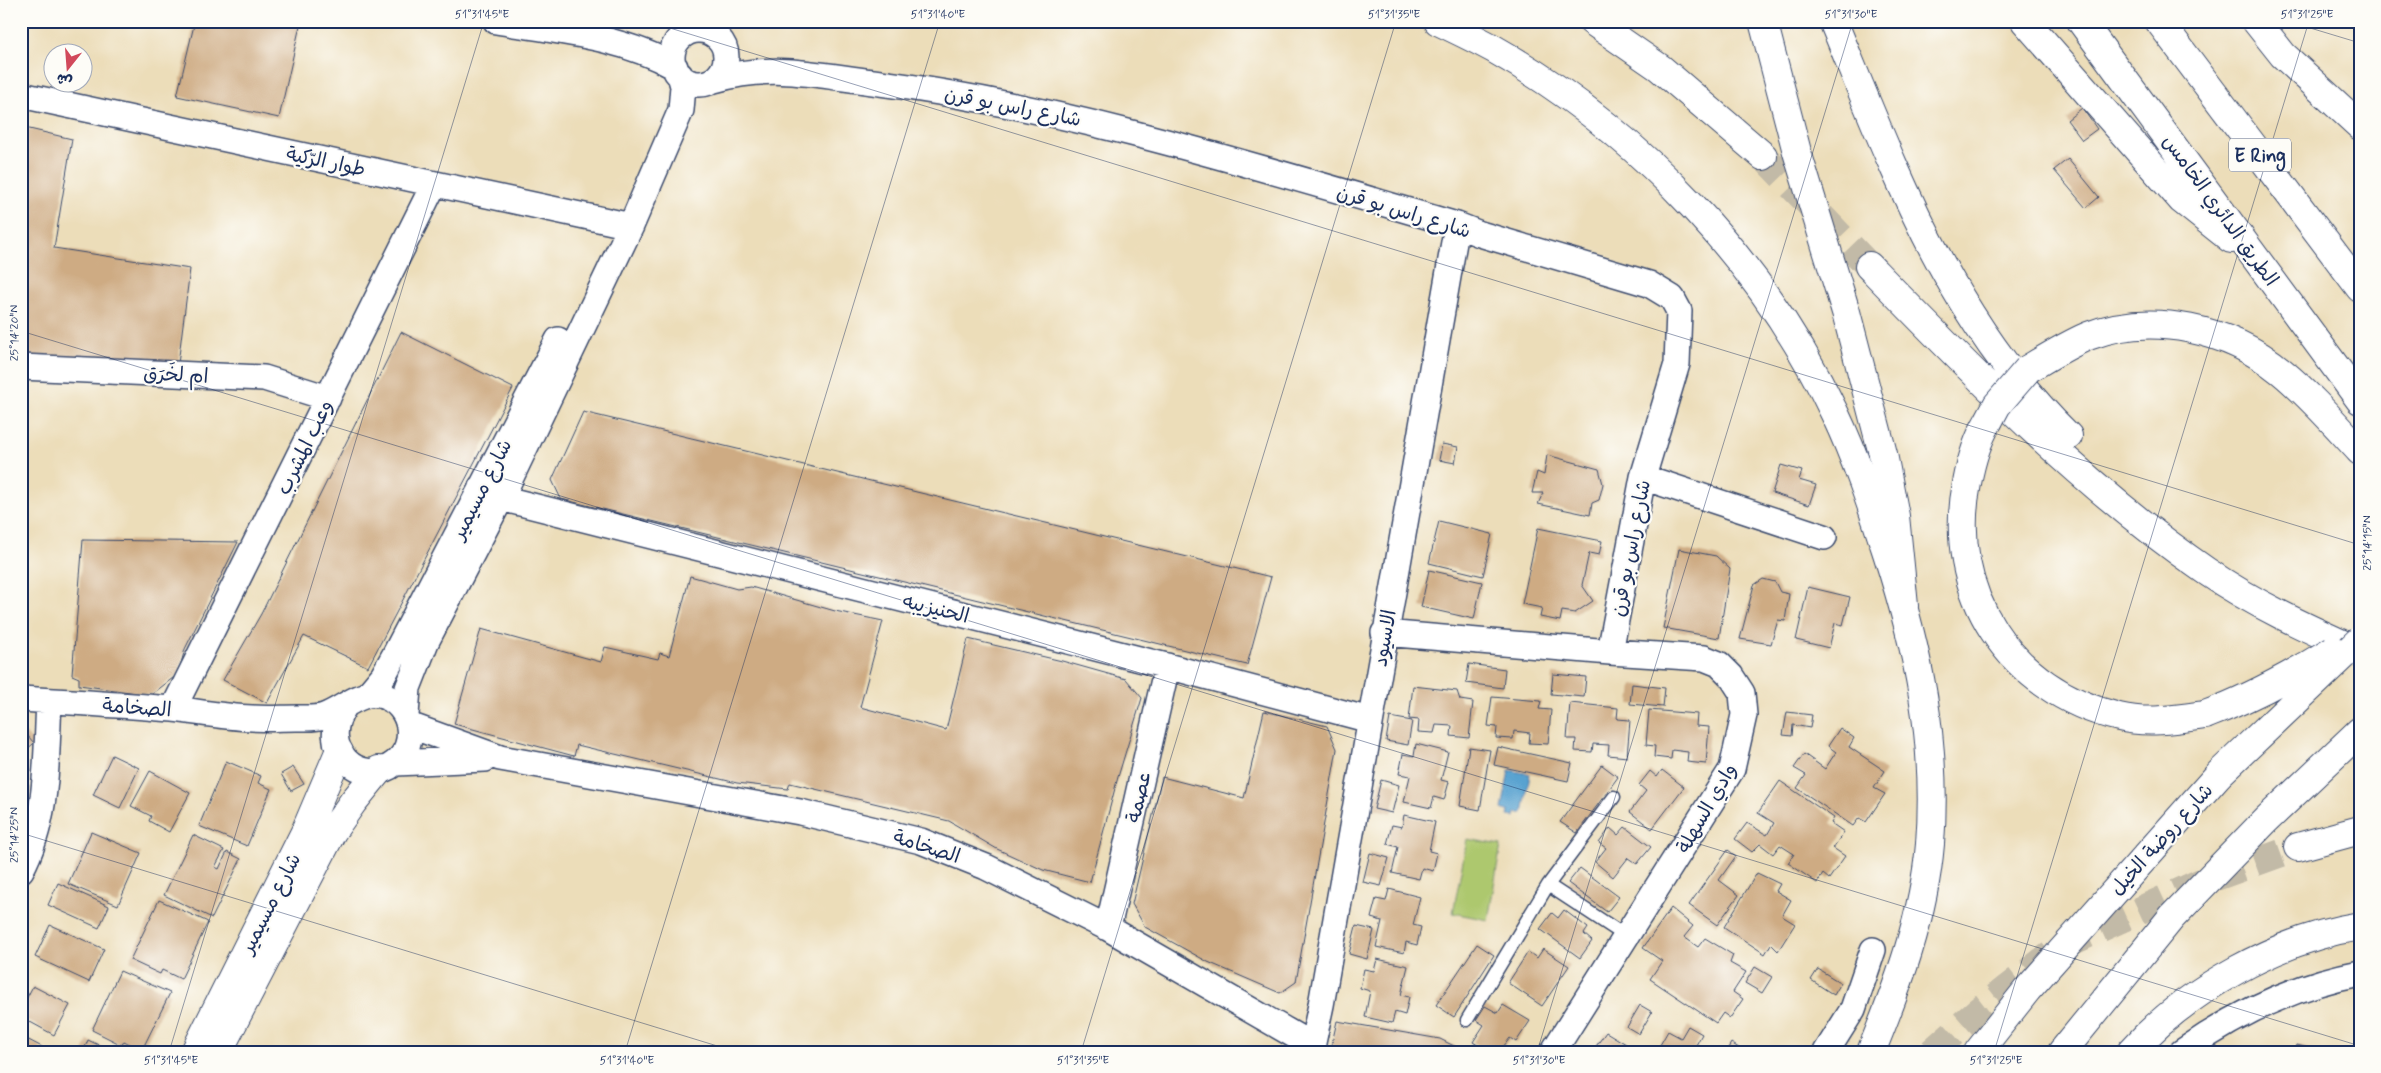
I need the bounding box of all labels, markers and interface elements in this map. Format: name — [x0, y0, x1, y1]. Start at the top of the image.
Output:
text: 51°31'45"E — [455, 7, 509, 23]
text: 51°31'40"E — [911, 7, 965, 23]
text: 51°31'35"E — [1368, 7, 1420, 23]
text: 51°31'30"E — [1824, 7, 1878, 23]
text: 51°31'25"E — [2280, 7, 2334, 23]
north arrow — [42, 42, 92, 92]
text: ش — [54, 69, 74, 90]
street label: شارع راس بو قرن — [942, 81, 1083, 134]
street label: الطريق الدائري الخامس — [2156, 130, 2284, 292]
road number: E Ring — [2229, 138, 2291, 172]
street label: طوار الرّكية — [284, 141, 368, 184]
street label: شارع راس بو قرن — [1333, 179, 1474, 246]
text: 25°14'20"N — [7, 305, 23, 361]
street label: ام لخَرَق — [143, 360, 209, 391]
street label: وعب المشرب — [271, 396, 340, 500]
street label: شارع مسيمير — [445, 435, 519, 546]
street label: شارع راس بو قرن — [1605, 478, 1658, 619]
text: 25°14'15"N — [2360, 515, 2376, 571]
street label: الحنيزيبه — [900, 588, 972, 631]
street label: الاسيود — [1367, 608, 1404, 669]
street label: الصخامة — [101, 693, 172, 724]
street label: وادي السهلة — [1671, 759, 1744, 859]
street label: عصمة — [1121, 769, 1158, 825]
street label: شارع روضة الخيل — [2104, 778, 2220, 902]
text: 25°14'25"N — [7, 807, 23, 863]
street label: الصخامة — [889, 824, 964, 871]
street label: شارع مسيمير — [234, 849, 308, 960]
text: 51°31'45"E — [144, 1053, 198, 1069]
text: 51°31'40"E — [600, 1053, 654, 1069]
text: 51°31'35"E — [1057, 1053, 1109, 1069]
text: 51°31'30"E — [1512, 1053, 1566, 1069]
text: 51°31'25"E — [1969, 1053, 2023, 1069]

